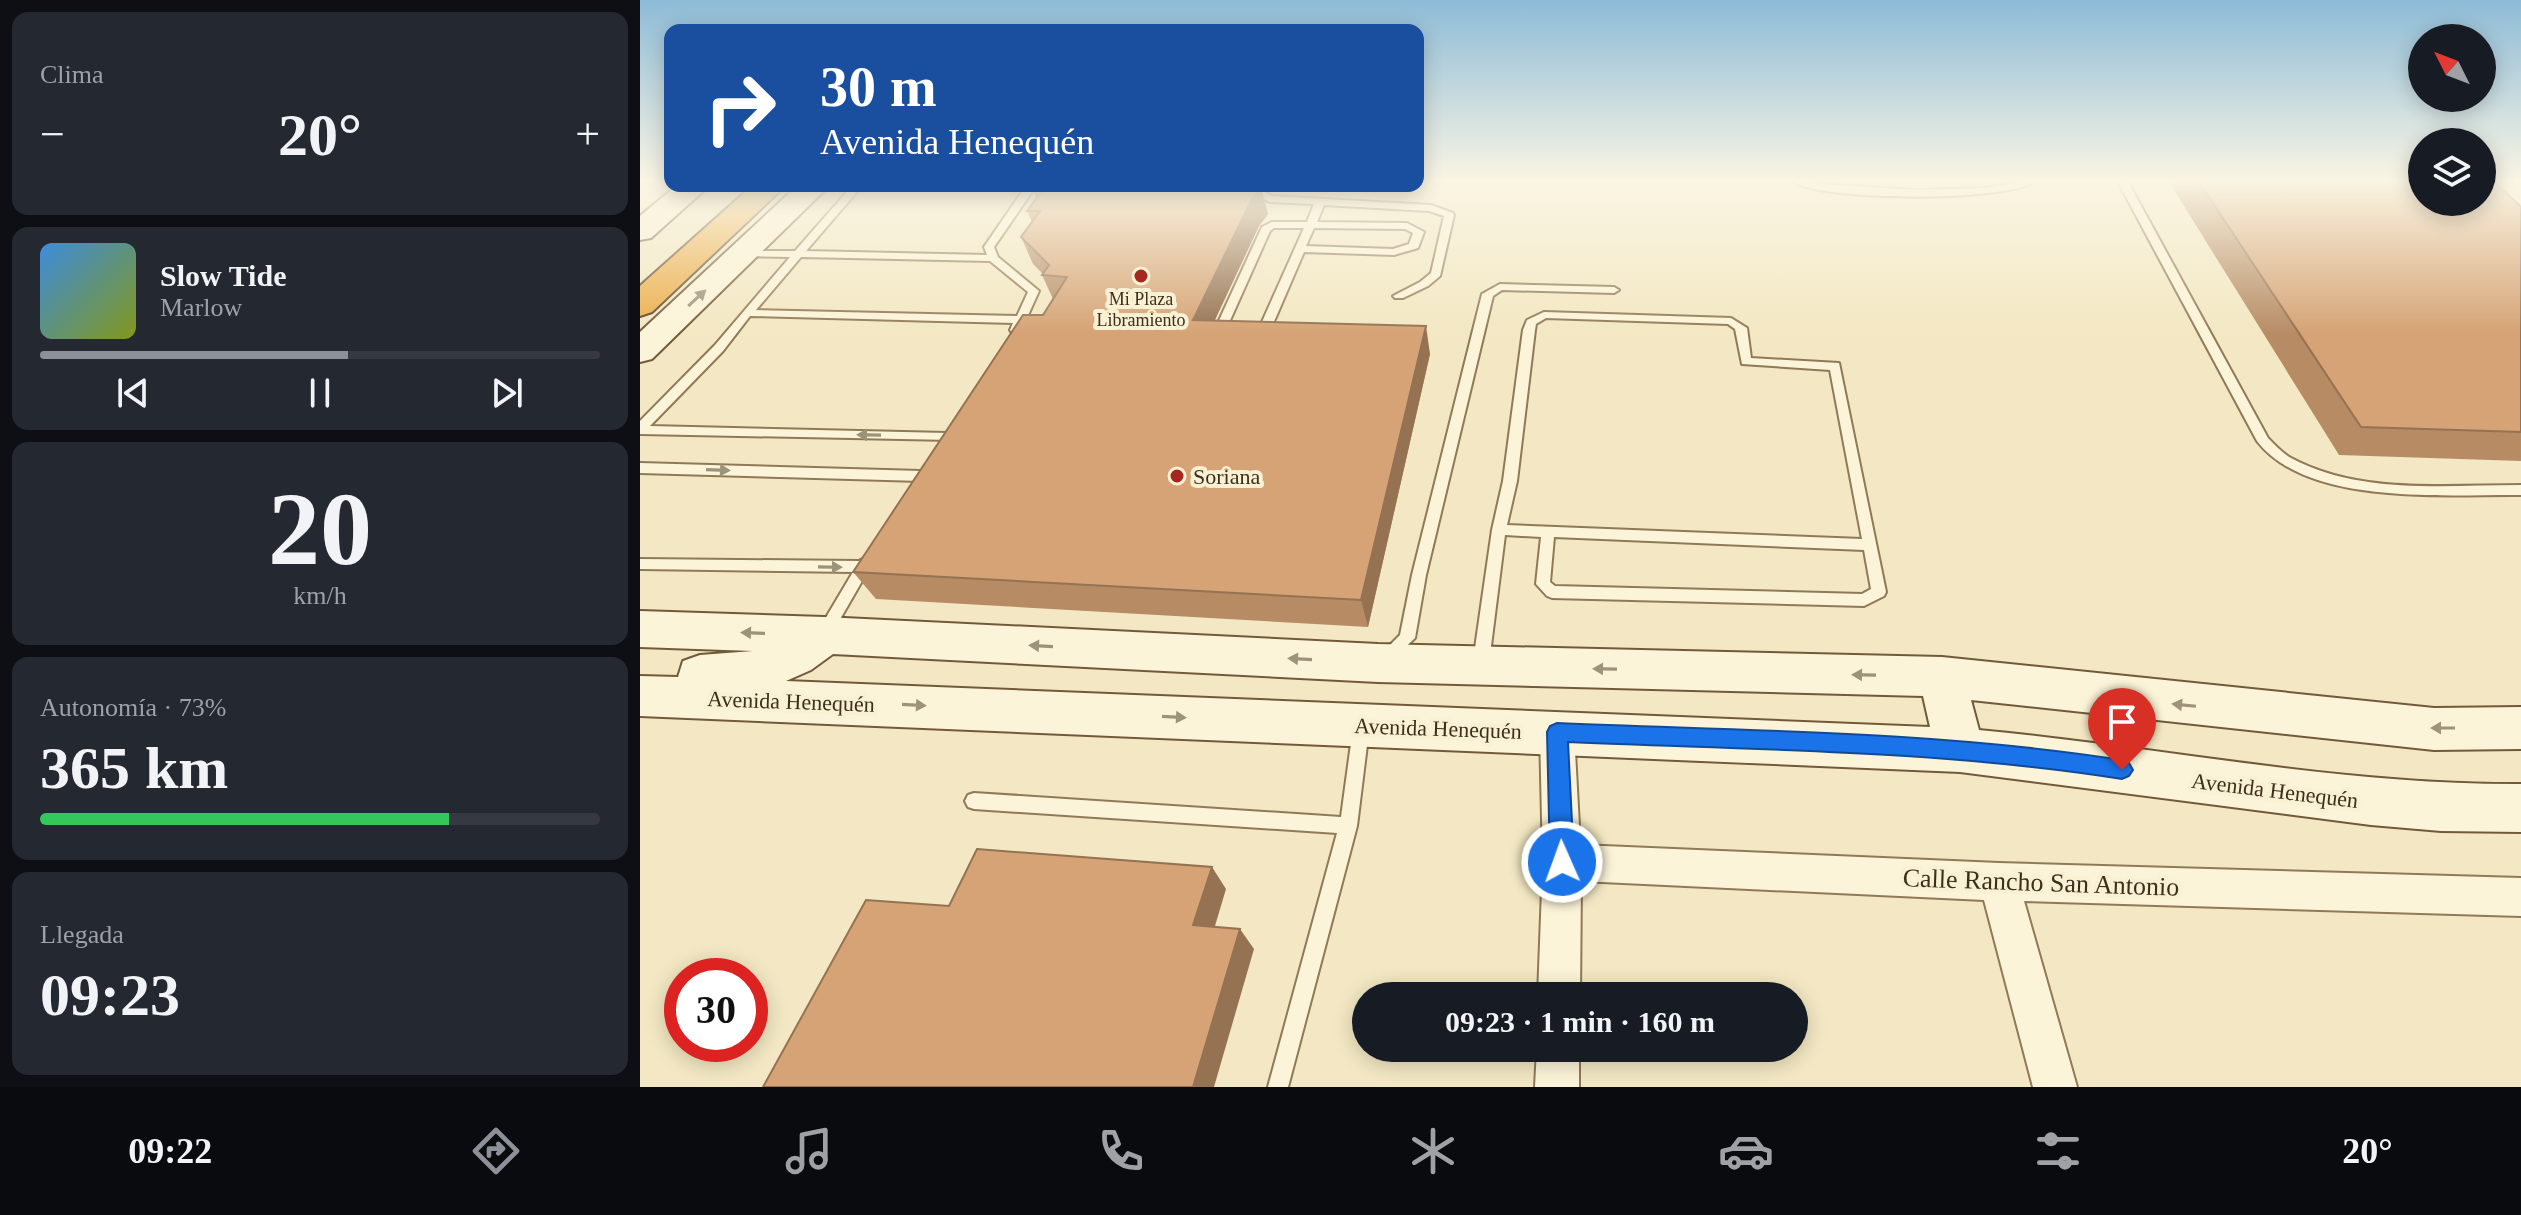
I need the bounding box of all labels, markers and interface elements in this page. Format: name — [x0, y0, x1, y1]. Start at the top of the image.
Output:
north arrow — [2408, 24, 2496, 112]
map controls — [2408, 24, 2496, 216]
icon: right — [688, 56, 792, 160]
text: 30 m — [820, 56, 937, 118]
text: Clima — [40, 60, 104, 89]
text: 20° — [278, 102, 362, 168]
text: − — [40, 110, 65, 159]
text: + — [575, 110, 600, 159]
text: Avenida Henequén — [820, 122, 1094, 162]
button: layers — [2408, 128, 2496, 216]
text: Slow Tide — [160, 259, 286, 292]
marker: Mi Plaza Libramiento — [1132, 267, 1150, 285]
one-way arrow — [687, 289, 706, 307]
place label: Mi Plaza Libramiento — [1097, 289, 1185, 330]
text: Marlow — [160, 293, 242, 322]
icon: previous — [111, 371, 155, 415]
icon: pause — [298, 371, 342, 415]
icon: next — [485, 371, 529, 415]
one-way arrow — [856, 429, 881, 442]
one-way arrow — [706, 464, 731, 477]
place label: Soriana — [1193, 464, 1260, 489]
marker: Soriana — [1168, 467, 1186, 485]
text: 20 — [268, 471, 372, 586]
one-way arrow — [818, 560, 843, 573]
text: km/h — [293, 581, 347, 610]
one-way arrow — [740, 626, 765, 639]
one-way arrow — [1028, 639, 1053, 652]
one-way arrow — [1287, 653, 1312, 666]
one-way arrow — [1592, 662, 1617, 675]
one-way arrow — [1851, 668, 1876, 681]
street label: Avenida Henequén — [707, 686, 875, 717]
pin — [2088, 688, 2156, 770]
text: Autonomía · 73% — [40, 693, 226, 722]
one-way arrow — [2171, 698, 2196, 711]
one-way arrow — [902, 699, 927, 712]
icon: arrive — [2100, 700, 2144, 744]
one-way arrow — [1162, 710, 1187, 723]
street label: Avenida Henequén — [1354, 713, 1522, 744]
one-way arrow — [2430, 722, 2455, 734]
text: 365 km — [40, 735, 228, 801]
street label: Avenida Henequén — [2190, 768, 2360, 813]
position arrow — [1520, 820, 1604, 904]
street label: Calle Rancho San Antonio — [1902, 863, 2180, 902]
text: Llegada — [40, 920, 124, 949]
speed limit sign: 30 — [664, 958, 768, 1062]
text: 09:23 — [40, 962, 180, 1028]
text: 09:23 · 1 min · 160 m — [1445, 1005, 1715, 1038]
icon: directions — [468, 1123, 524, 1179]
icon: music — [781, 1123, 837, 1179]
icon: phone — [1093, 1123, 1149, 1179]
icon: climate — [1405, 1123, 1461, 1179]
icon: car — [1718, 1123, 1774, 1179]
icon: filters — [2030, 1123, 2086, 1179]
text: 09:22 — [128, 1131, 212, 1171]
text: 20° — [2342, 1131, 2393, 1171]

